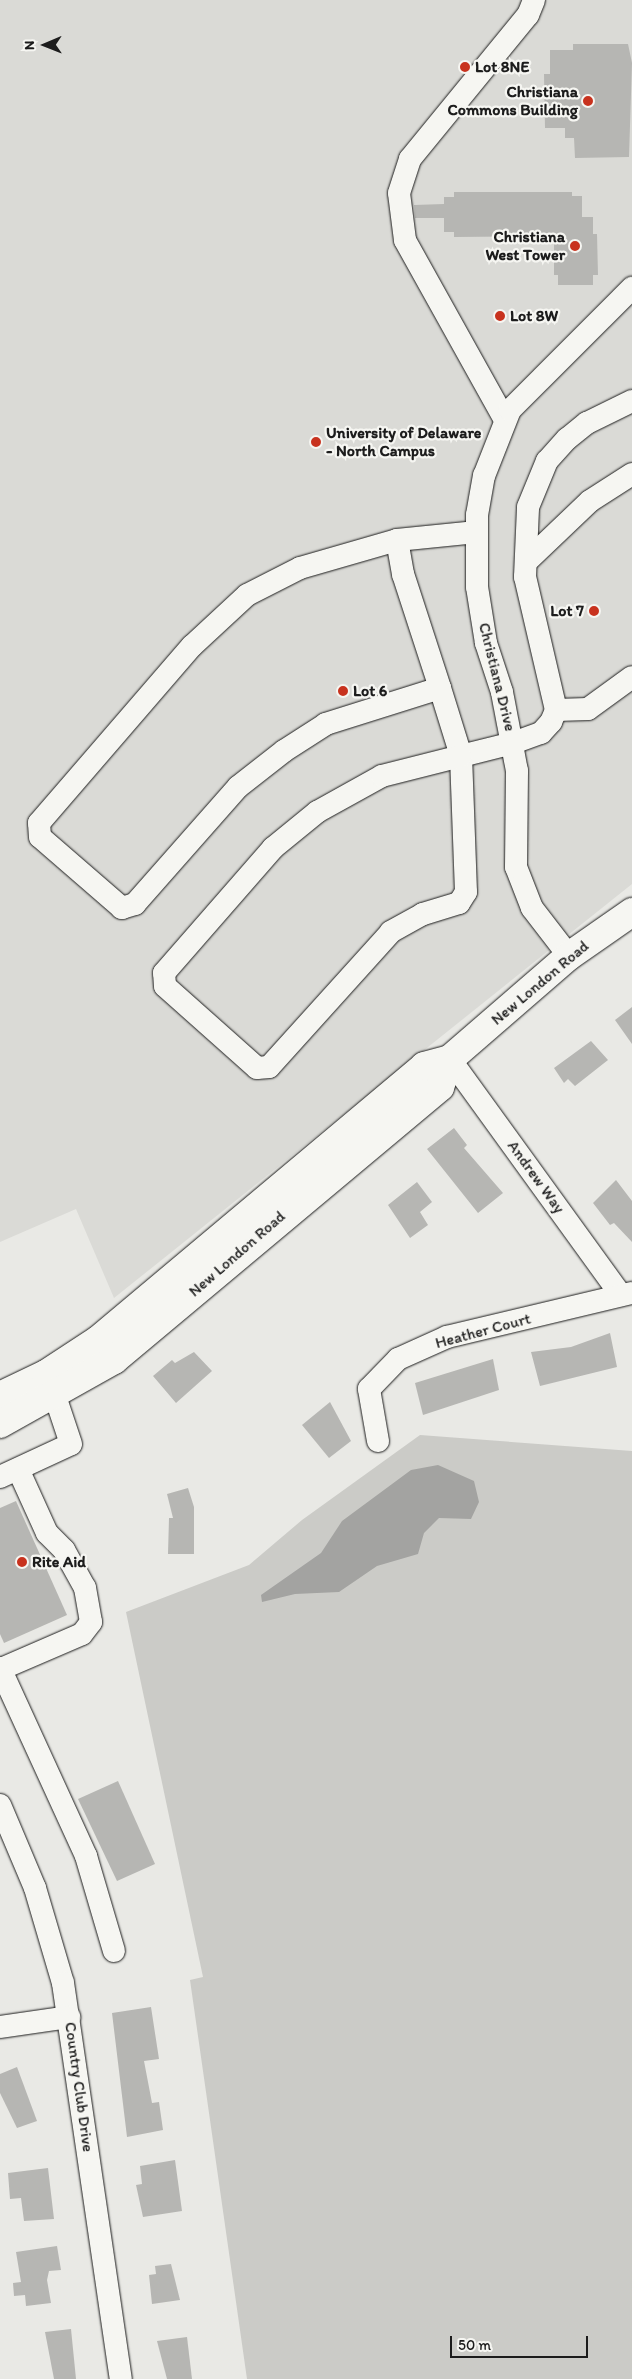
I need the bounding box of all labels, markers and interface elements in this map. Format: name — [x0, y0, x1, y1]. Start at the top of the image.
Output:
north arrow — [20, 20, 70, 70]
text: N — [21, 40, 38, 50]
place label: Lot 8NE — [475, 57, 529, 77]
marker: Lot 8NE — [459, 61, 471, 73]
place label: Christiana Commons Building — [448, 82, 578, 120]
marker: Christiana Commons Building — [582, 95, 594, 107]
place label: Christiana West Tower — [487, 227, 565, 265]
marker: Christiana West Tower — [569, 240, 581, 252]
place label: Lot 8W — [510, 306, 558, 326]
marker: Lot 8W — [494, 310, 506, 322]
place label: University of Delaware - North Campus — [326, 423, 481, 461]
marker: University of Delaware - North Campus — [310, 436, 322, 448]
place label: Lot 7 — [550, 601, 584, 621]
marker: Lot 7 — [588, 605, 600, 617]
street label: Christiana Drive — [474, 621, 520, 733]
place label: Lot 6 — [353, 681, 387, 701]
marker: Lot 6 — [337, 685, 349, 697]
street label: New London Road — [487, 936, 593, 1030]
street label: Andrew Way — [503, 1137, 569, 1217]
street label: New London Road — [185, 1207, 289, 1301]
street label: Heather Court — [433, 1309, 533, 1353]
place label: Rite Aid — [32, 1552, 86, 1572]
marker: Rite Aid — [16, 1556, 28, 1568]
street label: Country Club Drive — [60, 2021, 98, 2153]
scale bar — [452, 2326, 590, 2358]
text: 50 m — [458, 2336, 491, 2354]

